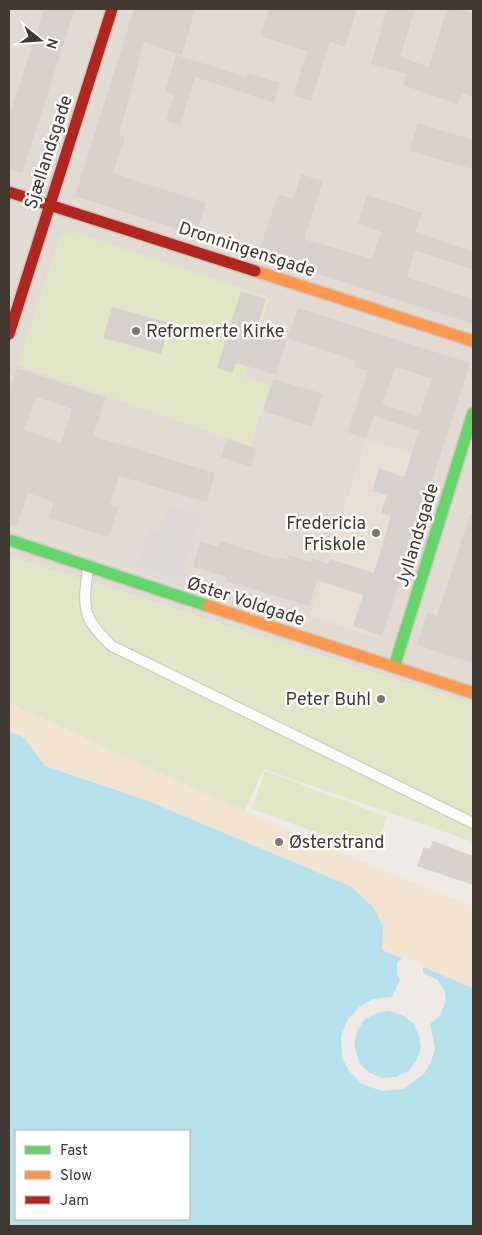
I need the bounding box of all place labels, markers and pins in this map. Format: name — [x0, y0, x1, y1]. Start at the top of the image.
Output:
place label: Reformerte Kirke — [146, 321, 285, 344]
marker: Reformerte Kirke — [130, 325, 142, 337]
place label: Fredericia Friskole — [286, 513, 366, 557]
marker: Fredericia Friskole — [370, 527, 382, 539]
place label: Peter Buhl — [286, 689, 371, 712]
marker: Peter Buhl — [375, 693, 387, 705]
place label: Østerstrand — [289, 832, 384, 855]
marker: Østerstrand — [273, 836, 285, 848]

